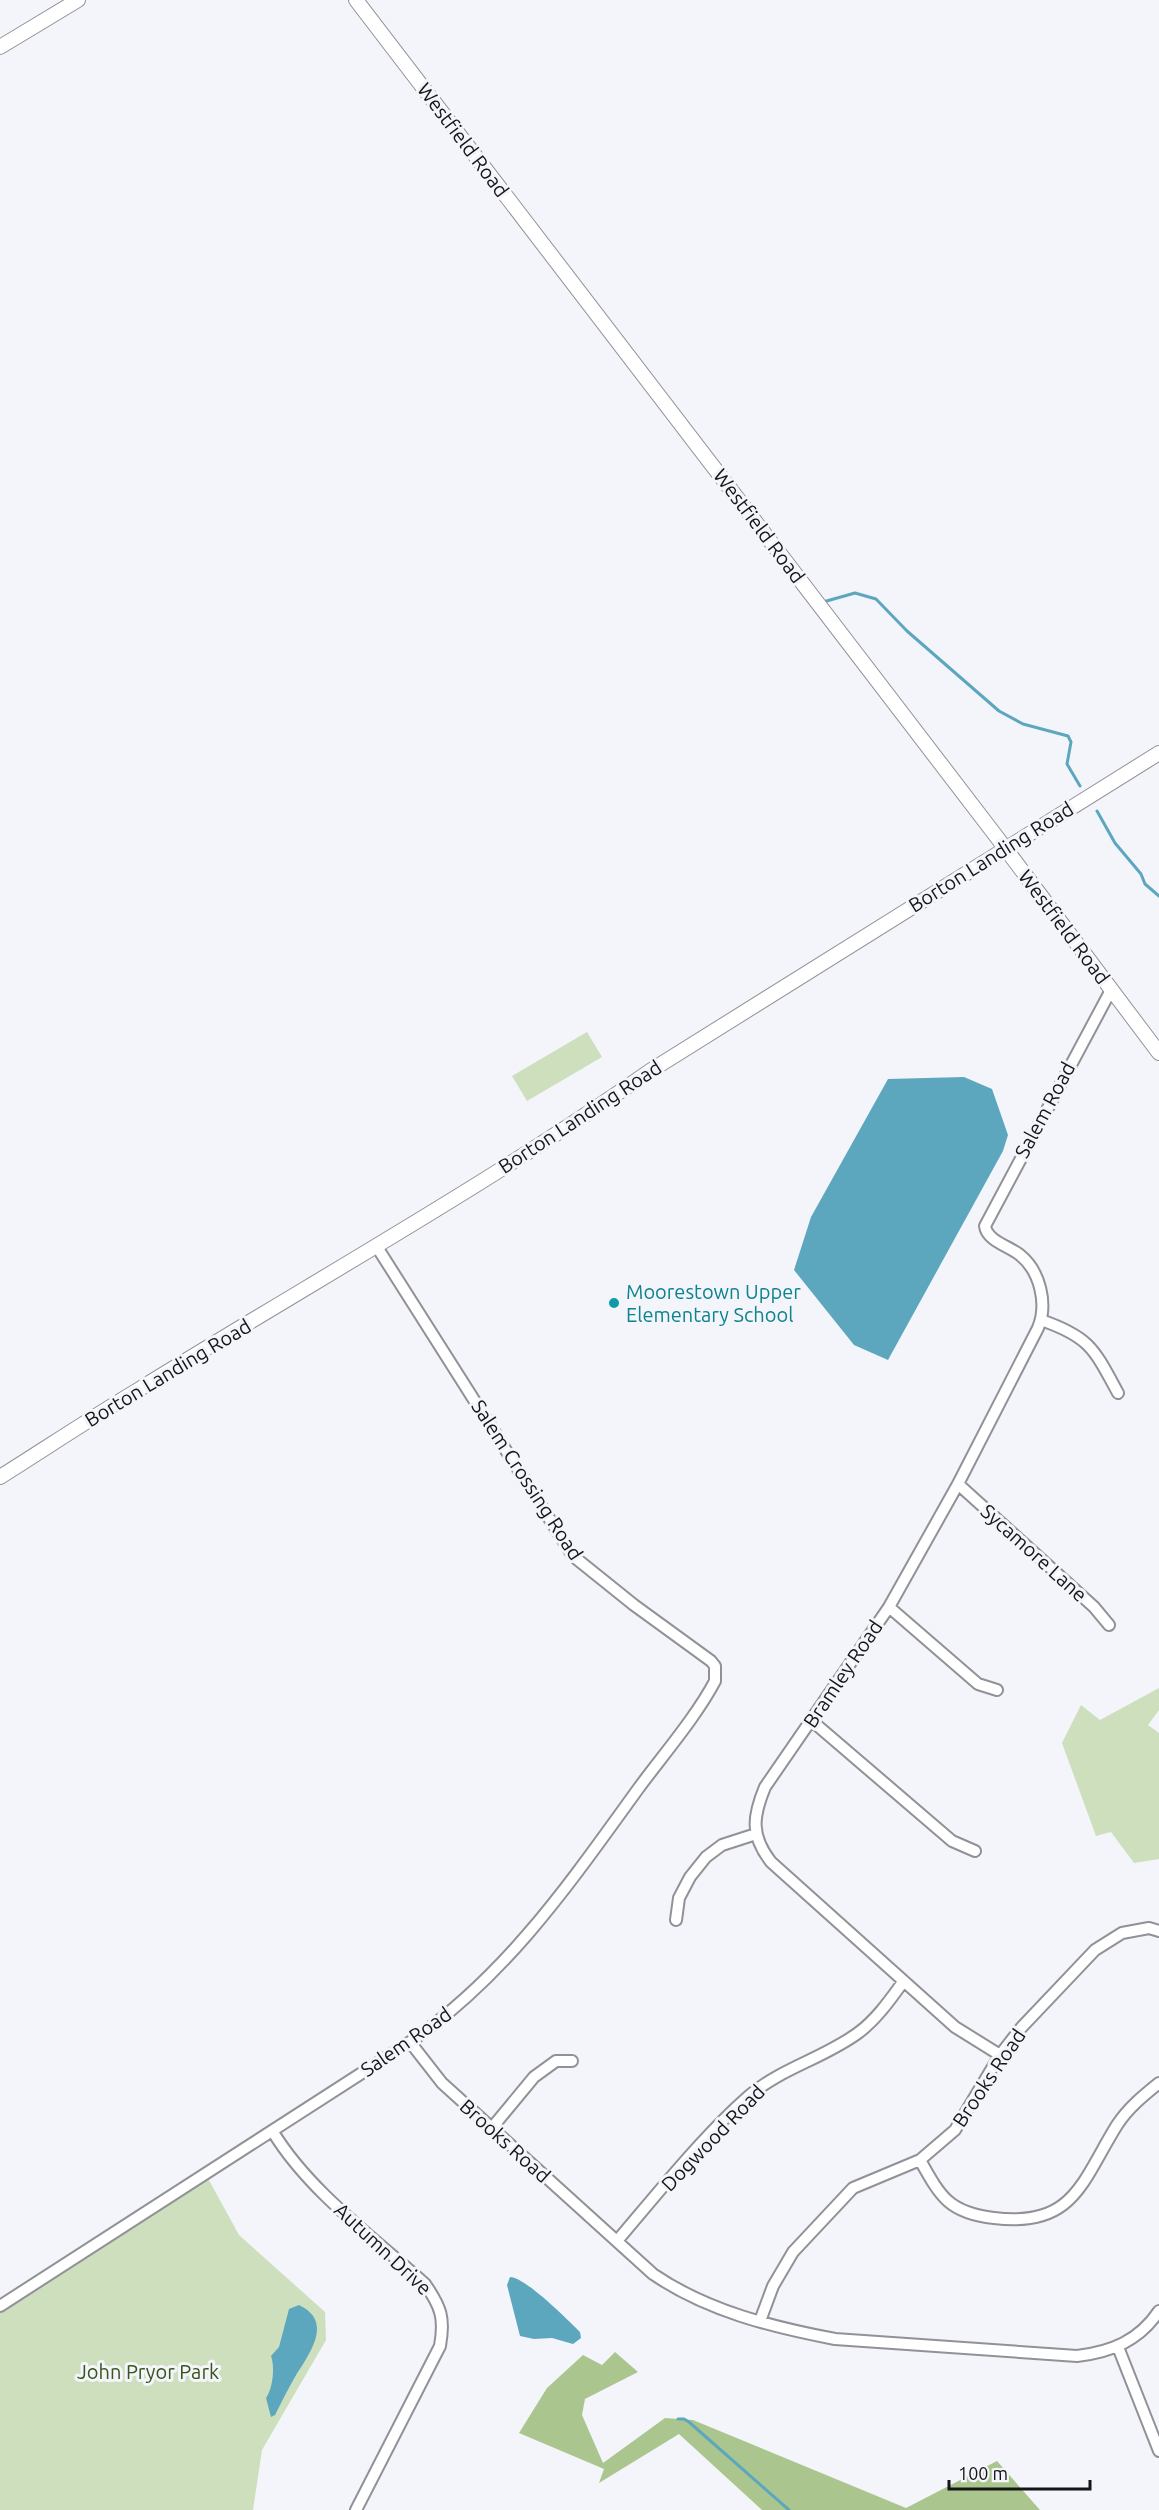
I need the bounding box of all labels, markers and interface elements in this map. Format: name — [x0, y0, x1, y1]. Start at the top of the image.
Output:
street label: Westfield Road — [413, 78, 514, 201]
street label: Westfield Road — [709, 464, 810, 587]
street label: Borton Landing Road — [904, 797, 1077, 917]
street label: Westfield Road — [1014, 865, 1115, 988]
street label: Borton Landing Road — [494, 1055, 665, 1178]
street label: Salem Road — [1010, 1058, 1079, 1162]
place label: Moorestown Upper Elementary School — [626, 1280, 801, 1326]
marker: Moorestown Upper Elementary School — [607, 1296, 621, 1310]
street label: Borton Landing Road — [81, 1314, 255, 1431]
street label: Salem Crossing Road — [467, 1395, 588, 1564]
street label: Sycamore Lane — [977, 1499, 1092, 1606]
street label: Bramley Road — [798, 1616, 887, 1732]
street label: Salem Road — [356, 2002, 455, 2081]
street label: Brooks Road — [947, 2024, 1030, 2131]
street label: Dogwood Road — [656, 2080, 769, 2195]
street label: Brooks Road — [456, 2094, 555, 2187]
street label: Autumn Drive — [330, 2198, 437, 2299]
park label: John Pryor Park — [77, 2360, 219, 2383]
scale bar — [949, 2453, 1090, 2491]
text: 100 m — [958, 2463, 1008, 2483]

